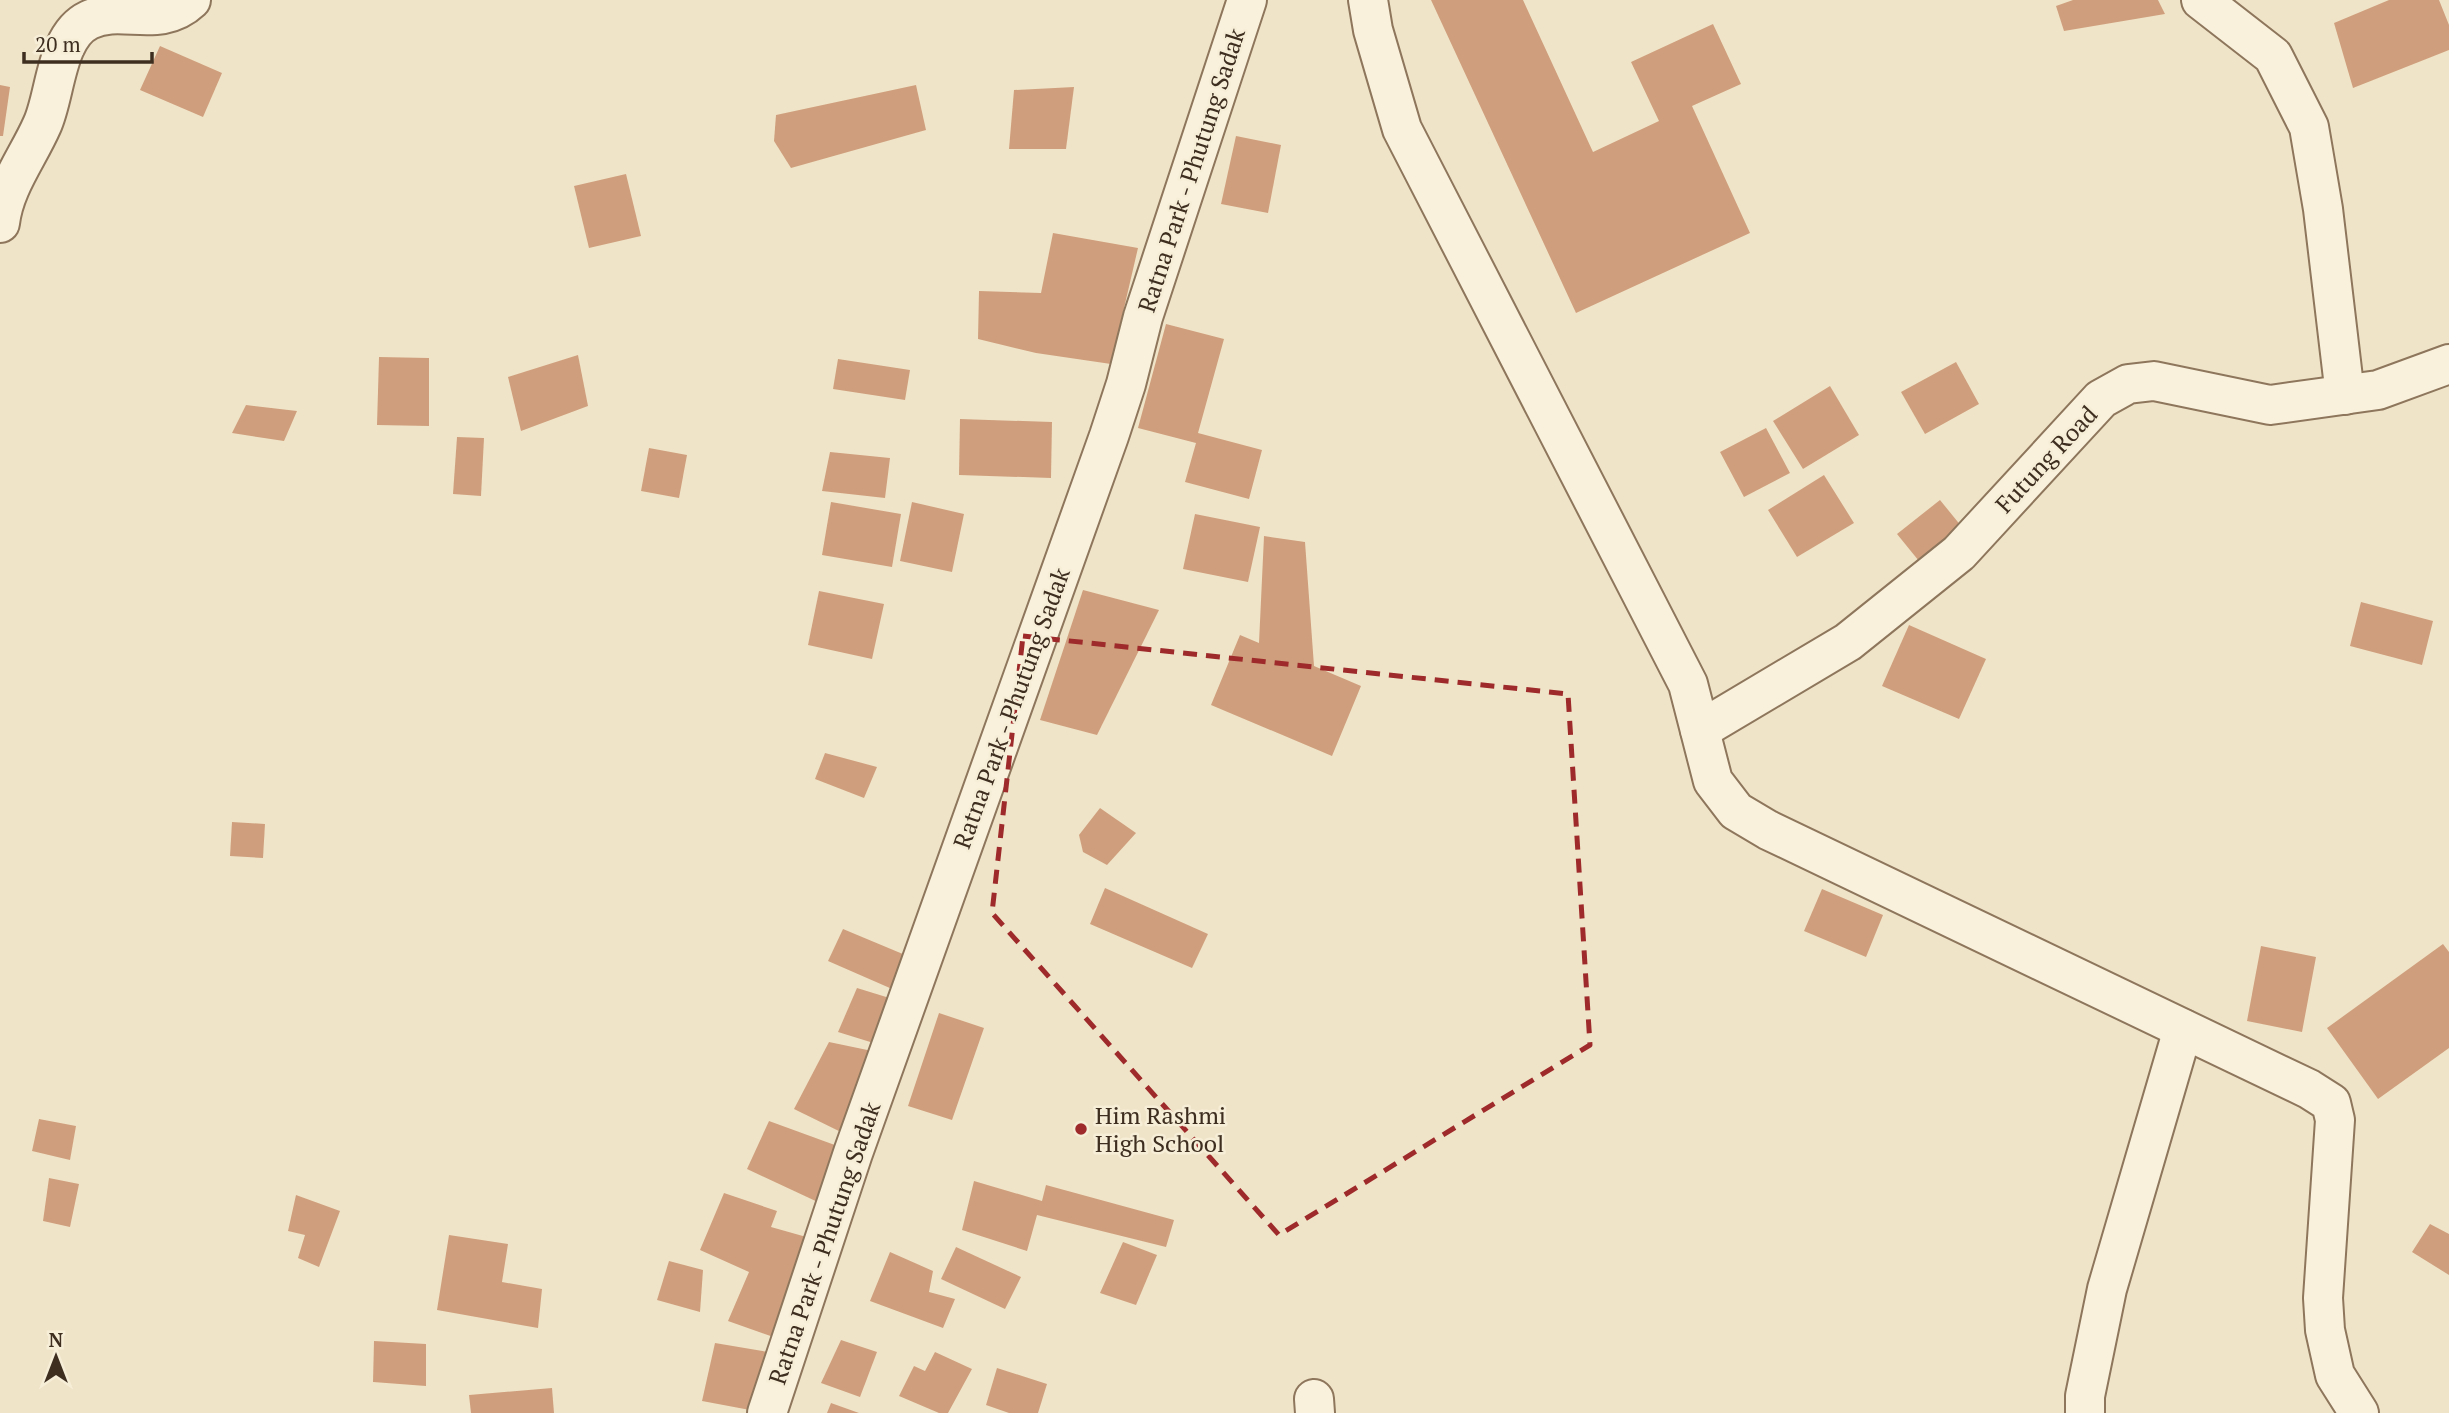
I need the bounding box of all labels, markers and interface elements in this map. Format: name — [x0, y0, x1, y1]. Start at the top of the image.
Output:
scale bar — [24, 21, 152, 65]
street label: Ratna Park - Phutung Sadak — [1130, 23, 1252, 316]
text: 20 m — [35, 30, 81, 58]
street label: Futung Road — [1988, 398, 2104, 520]
street label: Ratna Park - Phutung Sadak — [945, 562, 1077, 853]
street label: Ratna Park - Phutung Sadak — [761, 1097, 888, 1389]
place label: Him Rashmi High School — [1095, 1099, 1226, 1159]
marker: Him Rashmi High School — [1073, 1121, 1089, 1137]
north arrow — [21, 1322, 91, 1392]
text: N — [49, 1327, 64, 1352]

